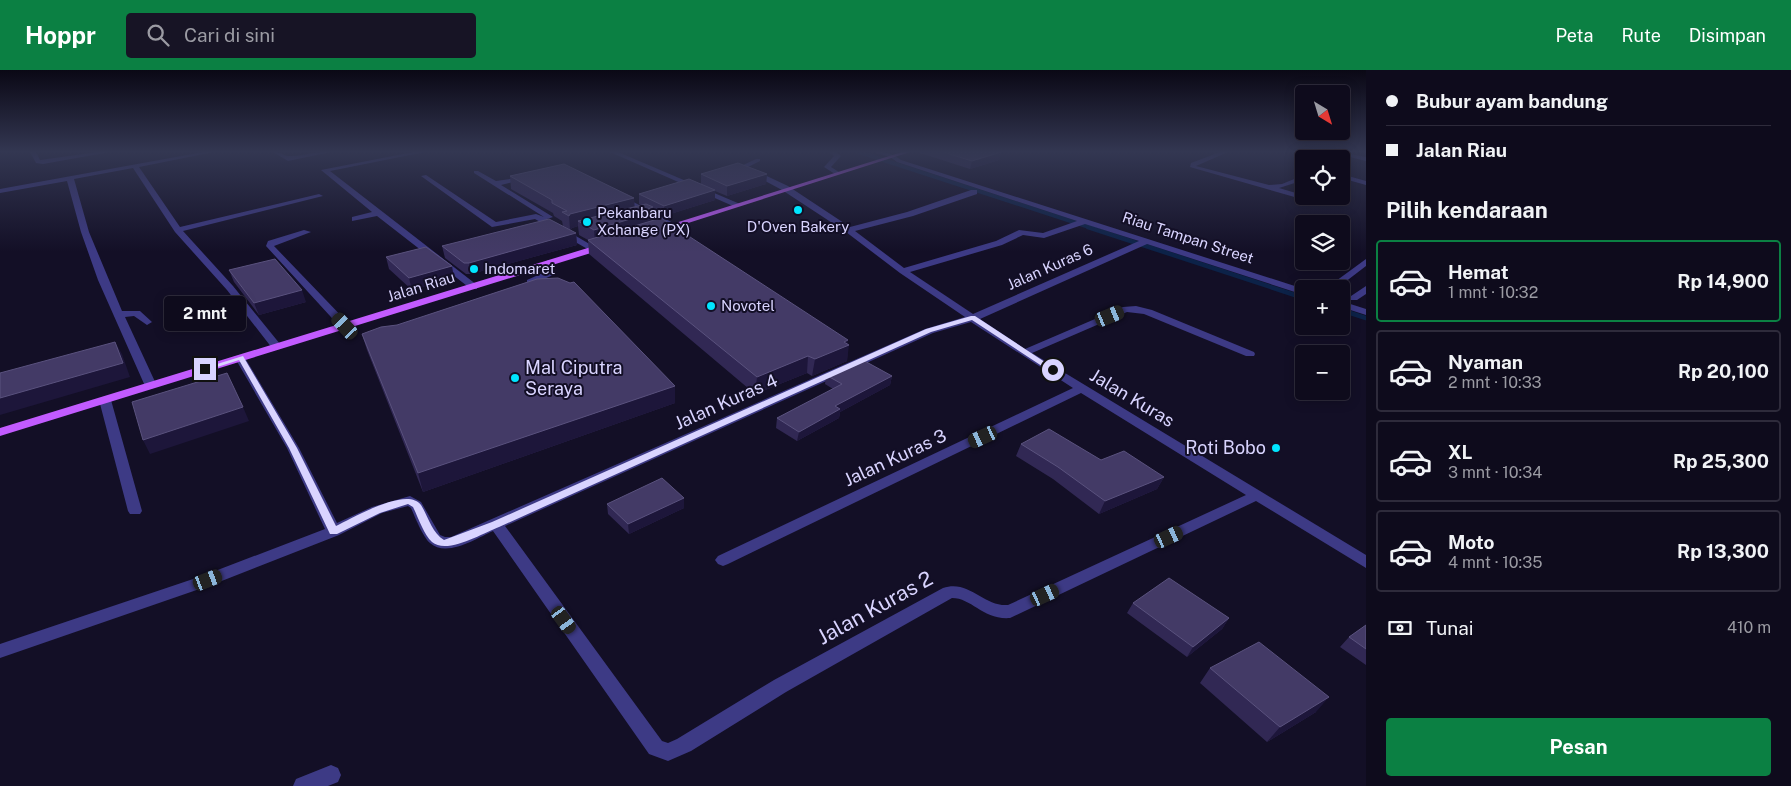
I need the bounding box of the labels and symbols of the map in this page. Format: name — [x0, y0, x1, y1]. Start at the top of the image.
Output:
north arrow — [1295, 85, 1350, 140]
place label: Pekanbaru Xchange (PX) — [597, 204, 690, 238]
marker: D'Oven Bakery — [792, 204, 804, 216]
street label: Riau Tampan Street — [1120, 208, 1256, 267]
marker: Pekanbaru Xchange (PX) — [581, 216, 593, 228]
place label: D'Oven Bakery — [747, 218, 849, 235]
street label: Jalan Kuras 6 — [1004, 240, 1095, 293]
place label: Indomaret — [484, 260, 555, 277]
marker: Indomaret — [468, 263, 480, 275]
street label: Jalan Riau — [385, 268, 457, 305]
callout: 2 mnt — [164, 296, 246, 332]
place label: Novotel — [721, 297, 775, 314]
marker: Novotel — [705, 300, 717, 312]
car — [1093, 303, 1126, 329]
car — [329, 310, 360, 342]
place label: Mal Ciputra Seraya — [525, 357, 622, 399]
route end — [194, 358, 216, 380]
route start — [1042, 359, 1064, 381]
street label: Jalan Kuras — [1086, 364, 1178, 431]
street label: Jalan Kuras 4 — [671, 369, 781, 434]
marker: Mal Ciputra Seraya — [509, 372, 521, 384]
car — [966, 424, 999, 450]
street label: Jalan Kuras 3 — [840, 425, 949, 490]
place label: Roti Bobo — [1185, 437, 1266, 458]
marker: Roti Bobo — [1270, 442, 1282, 454]
car — [1152, 524, 1185, 550]
street label: Jalan Kuras 2 — [813, 566, 937, 650]
car — [191, 568, 224, 592]
car — [1028, 582, 1061, 608]
car — [549, 603, 578, 637]

